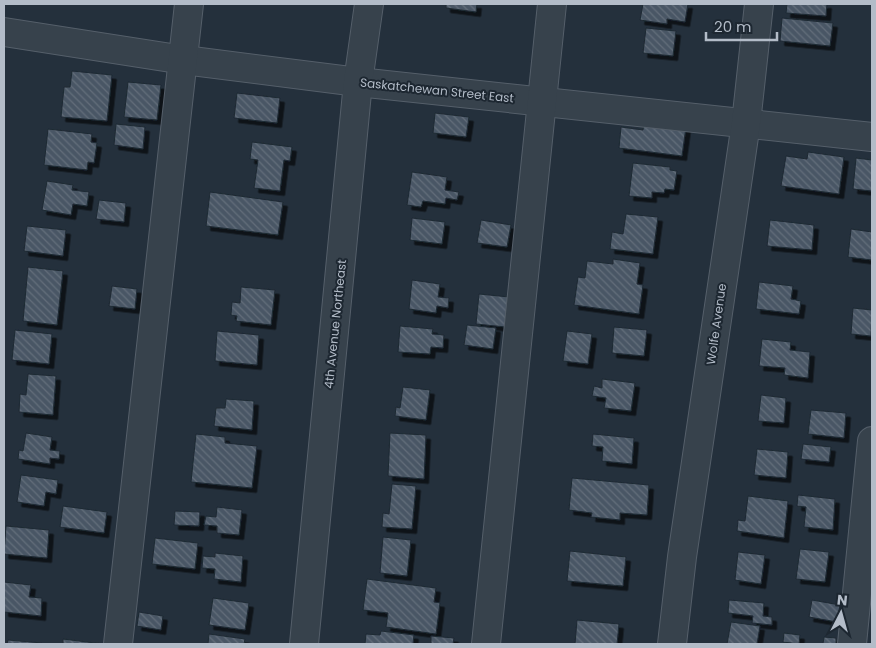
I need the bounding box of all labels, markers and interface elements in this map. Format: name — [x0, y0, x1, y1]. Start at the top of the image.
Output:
scale bar — [706, 10, 777, 42]
text: 20 m — [714, 16, 752, 37]
street label: Saskatchewan Street East — [359, 73, 515, 107]
street label: 4th Avenue Northeast — [320, 259, 350, 389]
street label: Wolfe Avenue — [702, 282, 730, 366]
north arrow — [816, 588, 866, 638]
text: N — [836, 590, 849, 611]

